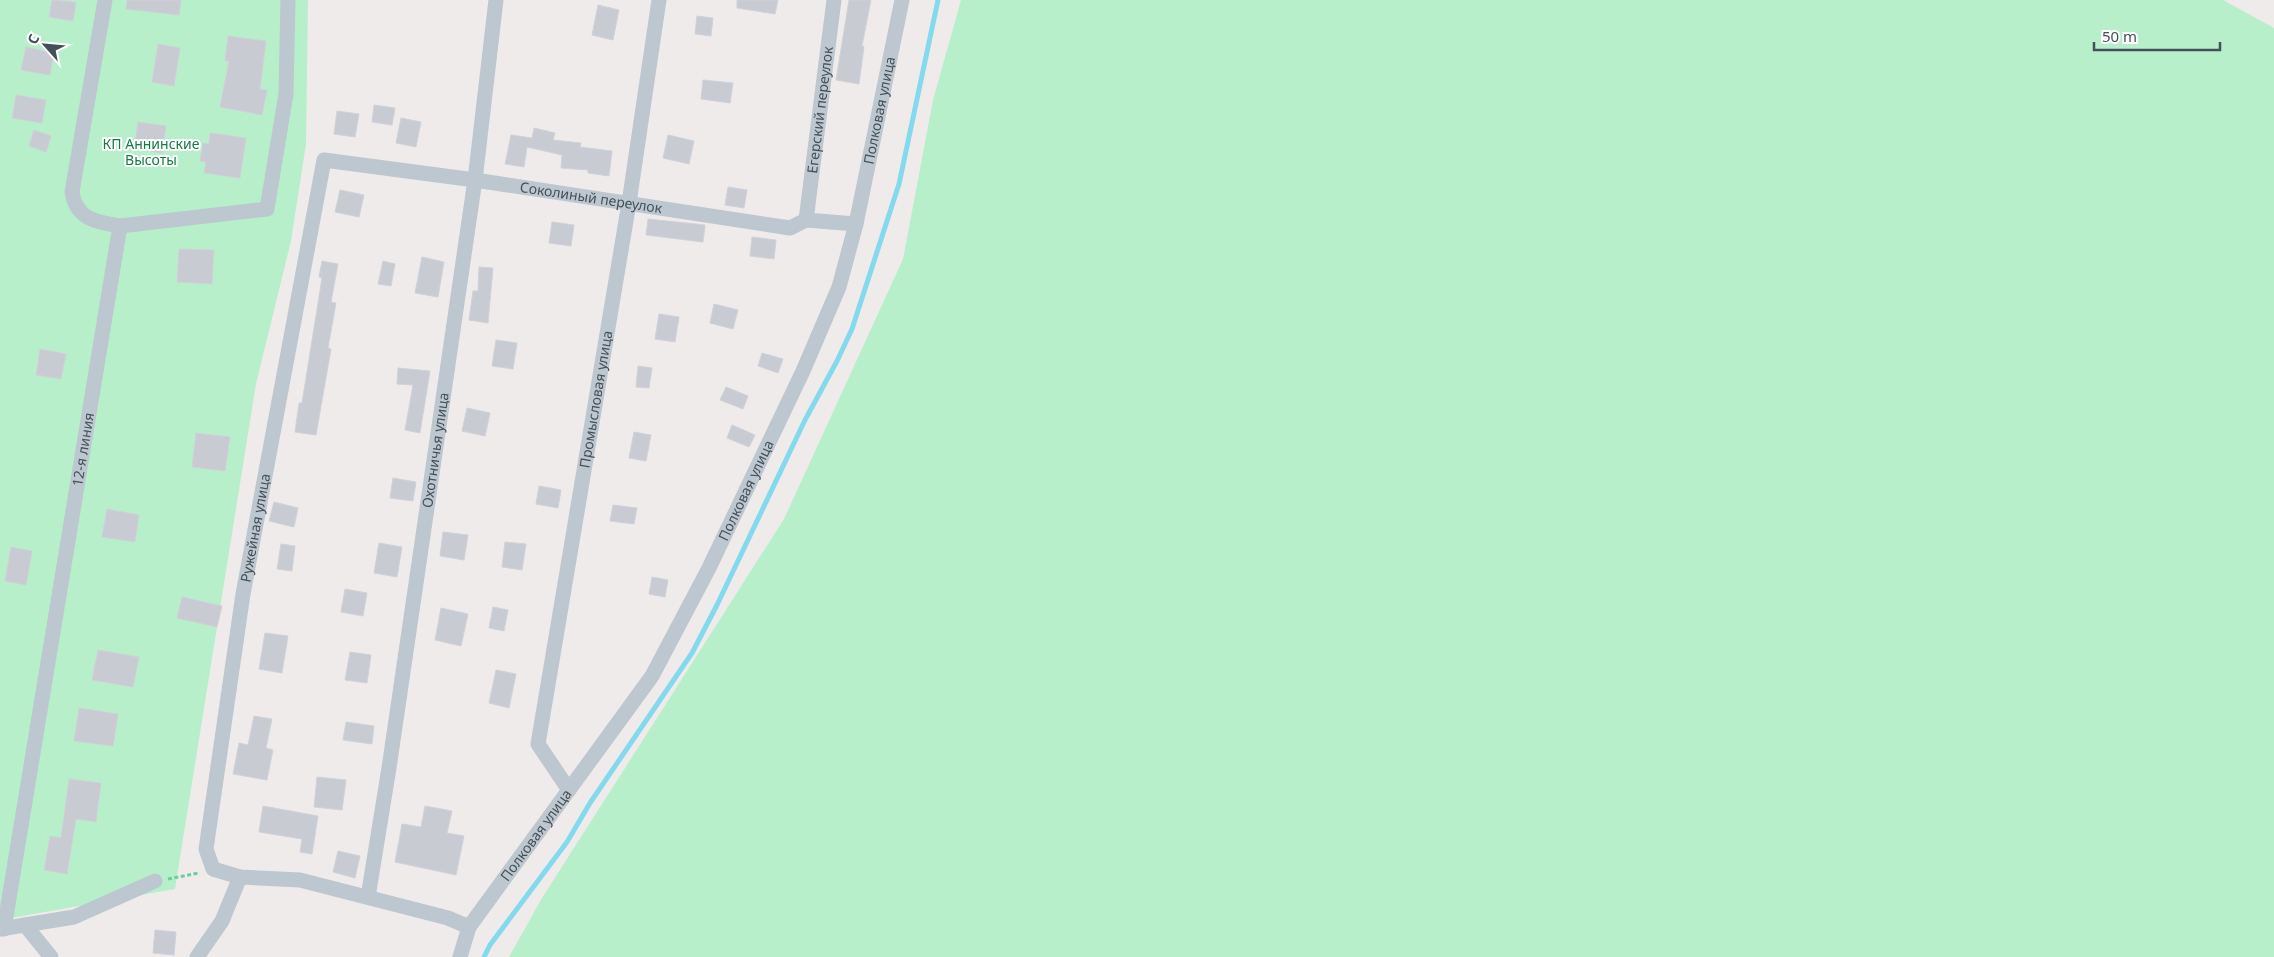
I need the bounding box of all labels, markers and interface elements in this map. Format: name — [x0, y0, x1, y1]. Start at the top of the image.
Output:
north arrow — [20, 20, 70, 70]
scale bar — [2094, 20, 2220, 52]
text: 50 m — [2102, 26, 2137, 46]
text: С — [22, 31, 43, 47]
street label: Егерский переулок — [802, 45, 837, 174]
street label: Полковая улица — [859, 55, 899, 166]
park label: КП Аннинские Высоты — [103, 134, 200, 169]
street label: Соколиный переулок — [519, 177, 664, 218]
street label: Промысловая улица — [575, 329, 616, 469]
street label: Охотничья улица — [417, 391, 453, 509]
street label: 12-я линия — [67, 411, 98, 488]
street label: Полковая улица — [713, 437, 778, 544]
street label: Ружейная улица — [235, 472, 274, 584]
street label: Полковая улица — [496, 785, 575, 885]

